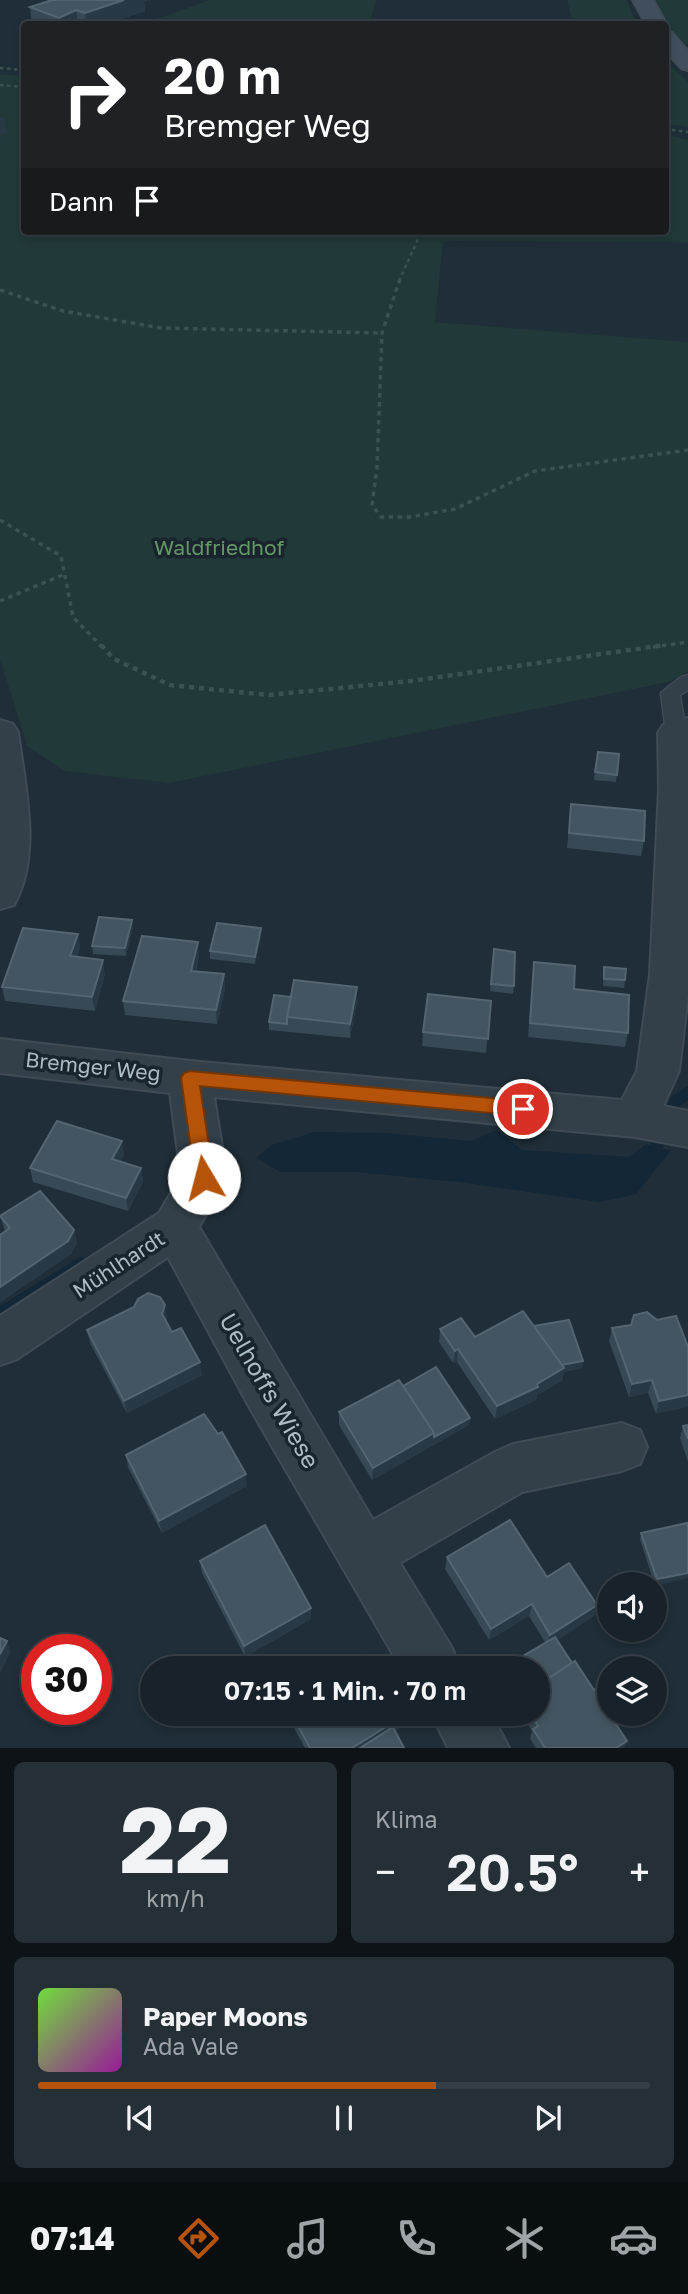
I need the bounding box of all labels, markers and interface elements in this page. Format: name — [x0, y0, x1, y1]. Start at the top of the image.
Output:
text: 20 m — [164, 46, 281, 105]
icon: right — [49, 49, 140, 140]
text: Bremger Weg — [164, 106, 371, 144]
icon: arrive — [128, 182, 166, 220]
text: Dann — [49, 186, 114, 217]
park label: Waldfriedhof — [154, 534, 284, 560]
street label: Bremger Weg — [24, 1046, 162, 1086]
pin — [493, 1079, 553, 1139]
icon: arrive — [504, 1090, 542, 1128]
position arrow — [167, 1141, 241, 1215]
street label: Mühlhardt — [68, 1225, 169, 1304]
street label: Uelhoffs Wiese — [214, 1307, 326, 1473]
map controls — [597, 1572, 667, 1726]
button: sound — [597, 1572, 667, 1642]
speed limit sign: 30 — [21, 1634, 112, 1725]
button: layers — [597, 1656, 667, 1726]
text: 07:15 · 1 Min. · 70 m — [224, 1675, 466, 1706]
text: 22 — [120, 1784, 231, 1893]
text: Klima — [375, 1805, 438, 1833]
text: 20.5° — [447, 1840, 578, 1902]
text: − — [375, 1849, 396, 1894]
text: + — [629, 1849, 650, 1894]
text: km/h — [146, 1884, 205, 1912]
text: Paper Moons — [143, 2001, 308, 2032]
text: Ada Vale — [143, 2032, 239, 2060]
icon: previous — [121, 2099, 159, 2137]
icon: pause — [325, 2099, 363, 2137]
icon: next — [529, 2099, 567, 2137]
icon: directions — [174, 2214, 223, 2263]
icon: music — [283, 2214, 332, 2263]
icon: phone — [392, 2214, 441, 2263]
icon: climate — [500, 2214, 549, 2263]
icon: car — [609, 2214, 658, 2263]
text: 07:14 — [30, 2219, 115, 2257]

